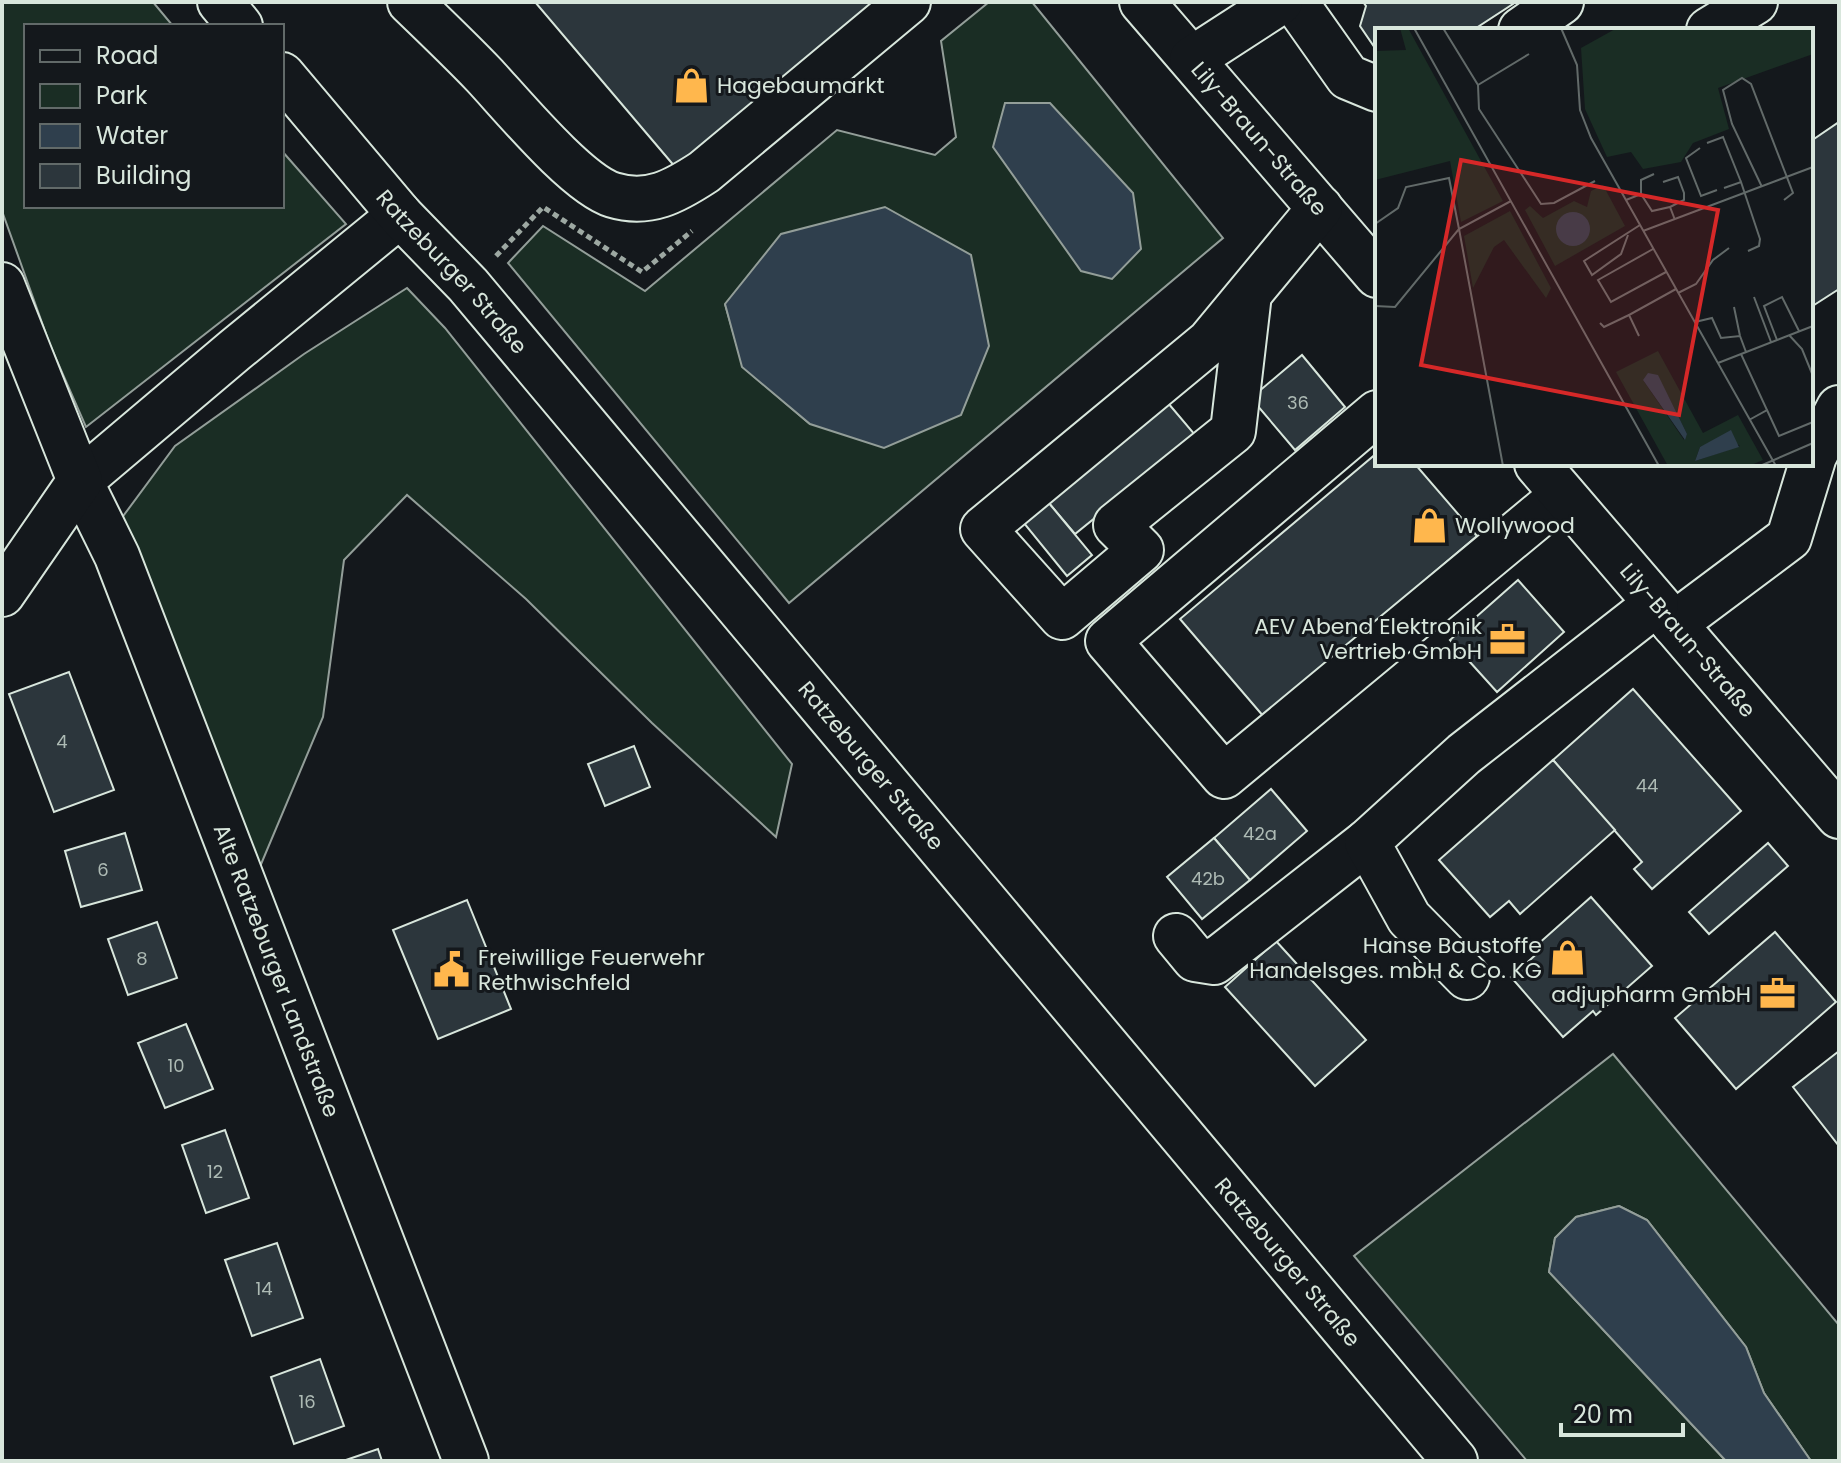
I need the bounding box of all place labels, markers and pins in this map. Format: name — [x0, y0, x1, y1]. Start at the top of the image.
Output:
shop icon: Hagebaumarkt — [672, 66, 710, 104]
place label: Hagebaumarkt — [717, 70, 885, 101]
shop icon: Wollywood — [1410, 506, 1448, 544]
place label: Wollywood — [1455, 510, 1575, 541]
place label: AEV Abend Elektronik Vertrieb GmbH — [1254, 611, 1483, 667]
office icon: AEV Abend Elektronik Vertrieb GmbH — [1489, 620, 1527, 658]
place label: Hanse Baustoffe Handelsges. mbH & Co. KG — [1249, 930, 1542, 986]
shop icon: Hanse Baustoffe Handelsges. mbH & Co. KG — [1549, 939, 1587, 977]
place label: Freiwillige Feuerwehr Rethwischfeld — [478, 942, 705, 998]
public building icon: Freiwillige Feuerwehr Rethwischfeld — [433, 951, 471, 989]
office icon: adjupharm GmbH — [1758, 975, 1796, 1013]
place label: adjupharm GmbH — [1551, 979, 1751, 1010]

